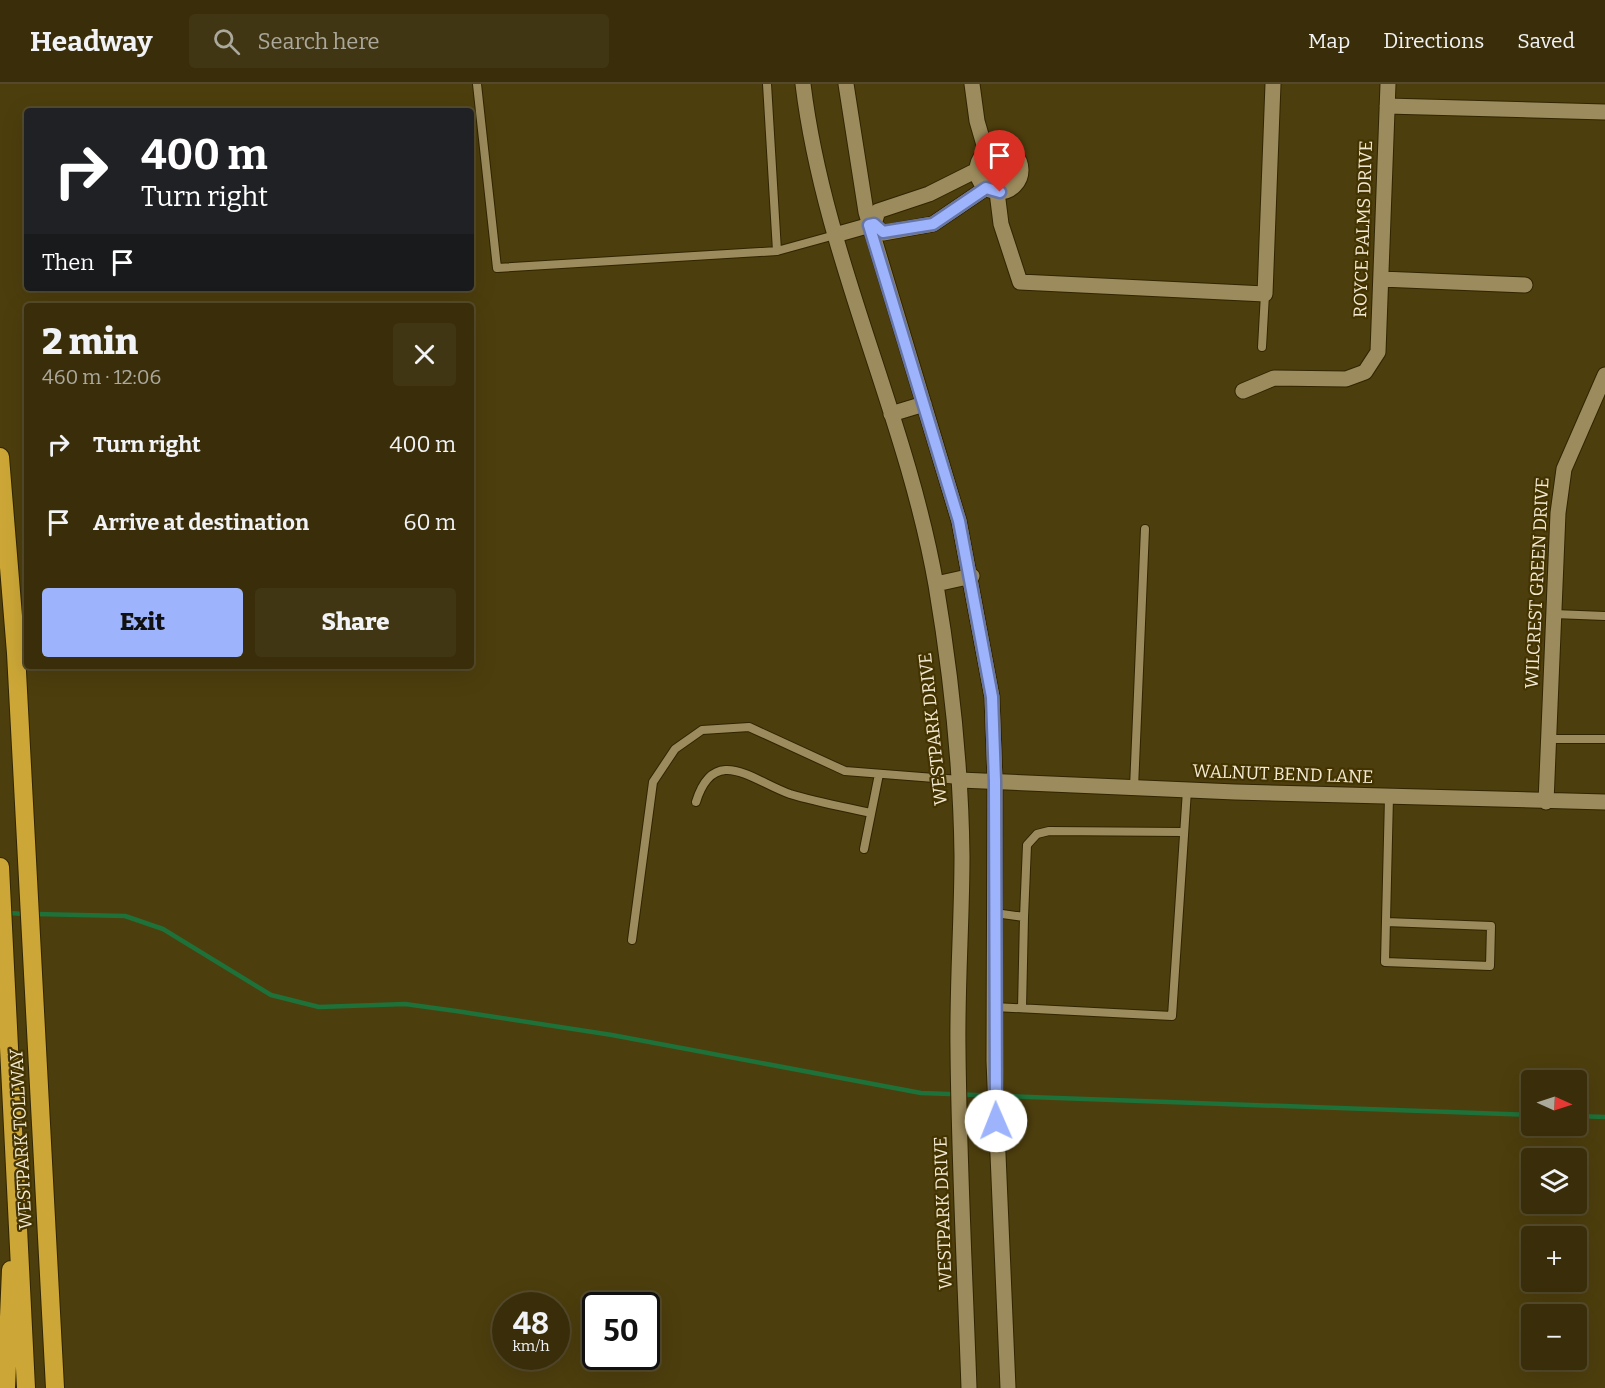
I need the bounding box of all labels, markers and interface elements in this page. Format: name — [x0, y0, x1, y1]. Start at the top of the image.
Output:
search box — [189, 14, 609, 68]
text: Headway — [30, 25, 153, 58]
icon: search — [210, 25, 243, 58]
text: Search here — [258, 28, 380, 55]
text: Map — [1308, 28, 1350, 54]
text: Directions — [1383, 28, 1484, 54]
text: Saved — [1517, 28, 1575, 54]
text: 400 m — [141, 130, 268, 180]
pin — [974, 130, 1025, 192]
icon: right — [42, 132, 120, 210]
icon: arrive — [983, 139, 1016, 172]
street label: ROYCE PALMS DRIVE — [1349, 140, 1377, 318]
text: Turn right — [141, 181, 268, 213]
icon: arrive — [106, 246, 139, 279]
text: Then — [42, 249, 94, 276]
text: 2 min — [42, 320, 138, 364]
button: close — [393, 323, 456, 386]
text: 460 m · 12:06 — [42, 365, 161, 389]
icon: right — [42, 428, 75, 461]
text: Turn right — [93, 431, 201, 458]
text: 400 m — [390, 431, 456, 458]
street label: WILCREST GREEN DRIVE — [1520, 477, 1554, 689]
icon: arrive — [42, 506, 75, 539]
text: Arrive at destination — [93, 509, 309, 536]
text: 60 m — [404, 509, 456, 536]
button: Exit — [42, 588, 243, 657]
button: Share — [255, 588, 456, 657]
street label: WESTPARK DRIVE — [914, 651, 952, 807]
street label: WALNUT BEND LANE — [1192, 760, 1374, 788]
street label: WESTPARK TOLLWAY — [5, 1048, 37, 1230]
north arrow — [1521, 1070, 1587, 1136]
map controls — [1521, 1070, 1587, 1370]
position arrow — [964, 1089, 1028, 1153]
street label: WESTPARK DRIVE — [929, 1136, 957, 1290]
button: layers — [1521, 1148, 1587, 1214]
button: + — [1521, 1226, 1587, 1292]
speed limit sign: 50 — [582, 1292, 660, 1370]
button: − — [1521, 1304, 1587, 1370]
text: 48 — [513, 1306, 549, 1342]
text: km/h — [512, 1337, 550, 1355]

